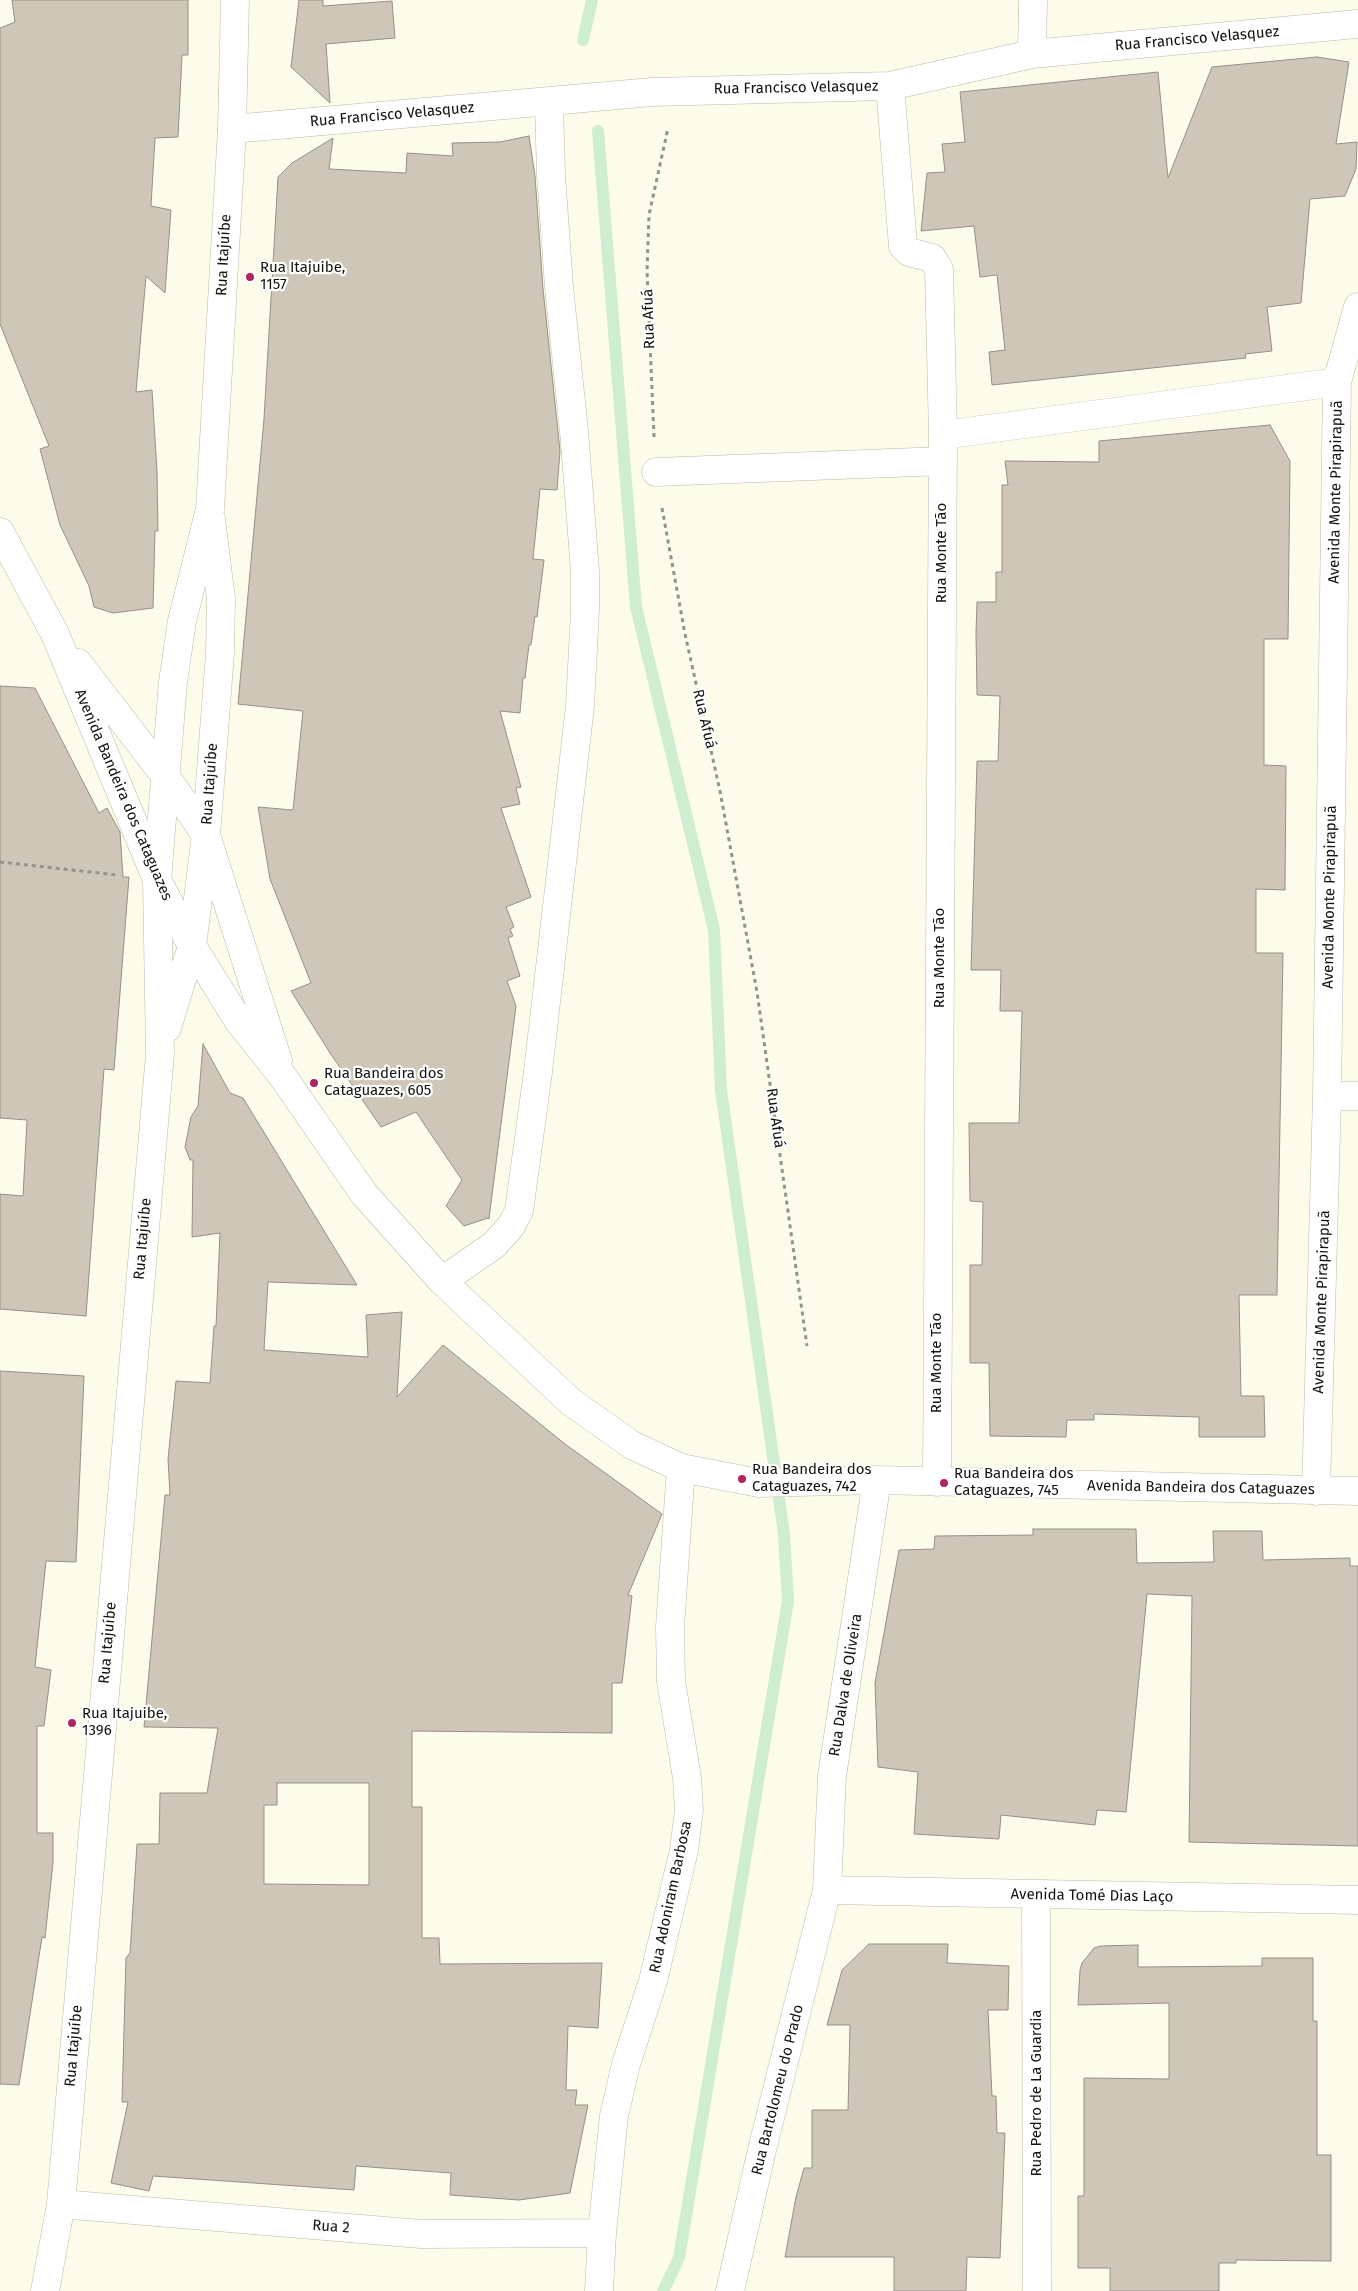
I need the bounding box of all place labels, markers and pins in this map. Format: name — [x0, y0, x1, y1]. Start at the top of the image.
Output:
place label: Rua Itajuibe, 1157 — [260, 259, 345, 294]
marker: Rua Itajuibe, 1157 — [244, 271, 256, 283]
place label: Rua Bandeira dos Cataguazes, 605 — [324, 1065, 444, 1100]
marker: Rua Bandeira dos Cataguazes, 605 — [308, 1077, 320, 1089]
place label: Rua Bandeira dos Cataguazes, 742 — [752, 1461, 872, 1496]
place label: Rua Bandeira dos Cataguazes, 745 — [954, 1465, 1074, 1500]
marker: Rua Bandeira dos Cataguazes, 742 — [736, 1473, 748, 1485]
marker: Rua Bandeira dos Cataguazes, 745 — [938, 1477, 950, 1489]
place label: Rua Itajuibe, 1396 — [82, 1705, 167, 1740]
marker: Rua Itajuibe, 1396 — [66, 1717, 78, 1729]

